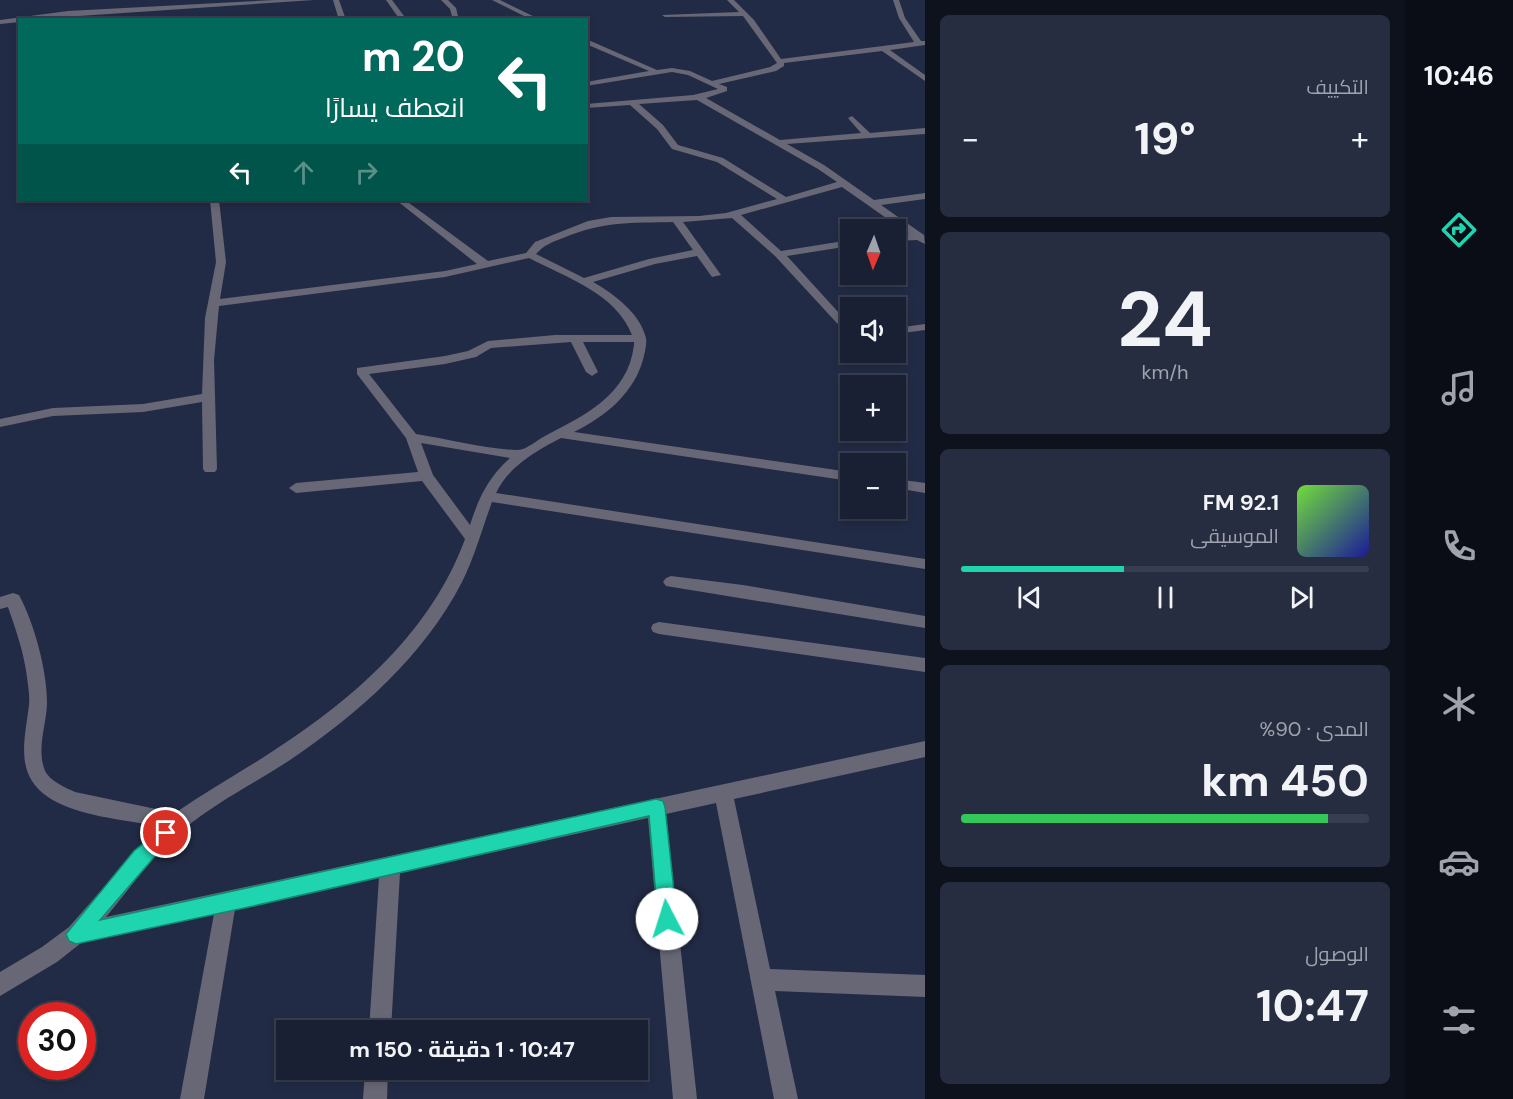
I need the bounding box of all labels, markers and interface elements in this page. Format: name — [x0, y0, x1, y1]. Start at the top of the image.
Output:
text: 20 m — [362, 29, 465, 84]
icon: left — [486, 42, 564, 120]
text: 10:46 — [1424, 58, 1494, 93]
text: التكييف — [1306, 74, 1369, 100]
text: انعطف يسارًا — [325, 90, 465, 125]
text: 19° — [1134, 109, 1196, 168]
text: − — [961, 117, 979, 160]
text: + — [1351, 117, 1369, 160]
icon: left — [224, 156, 257, 189]
icon: ahead — [287, 156, 320, 189]
icon: right — [350, 156, 383, 189]
icon: directions — [1438, 209, 1480, 251]
north arrow — [840, 219, 906, 285]
map controls — [840, 219, 906, 519]
text: 24 — [1117, 269, 1213, 370]
button: sound — [840, 297, 906, 363]
text: km/h — [1141, 359, 1189, 385]
icon: music — [1438, 367, 1480, 409]
button: + — [840, 375, 906, 441]
button: − — [840, 453, 906, 519]
text: 92.1 FM — [1203, 488, 1279, 517]
text: الموسيقى — [1190, 523, 1279, 549]
icon: phone — [1438, 525, 1480, 567]
icon: previous — [1013, 581, 1046, 614]
icon: pause — [1149, 581, 1182, 614]
icon: next — [1285, 581, 1318, 614]
icon: climate — [1438, 683, 1480, 725]
text: المدى · 90% — [1259, 716, 1369, 742]
text: 450 km — [1201, 751, 1369, 810]
pin — [140, 807, 191, 858]
icon: arrive — [149, 816, 182, 849]
icon: car — [1438, 841, 1480, 883]
position arrow — [635, 887, 699, 951]
text: الوصول — [1305, 941, 1369, 967]
text: 10:47 — [1256, 976, 1369, 1035]
icon: filters — [1438, 999, 1480, 1041]
speed limit sign: 30 — [18, 1002, 96, 1080]
text: 10:47 · 1 دقيقة · 150 m — [349, 1035, 575, 1064]

